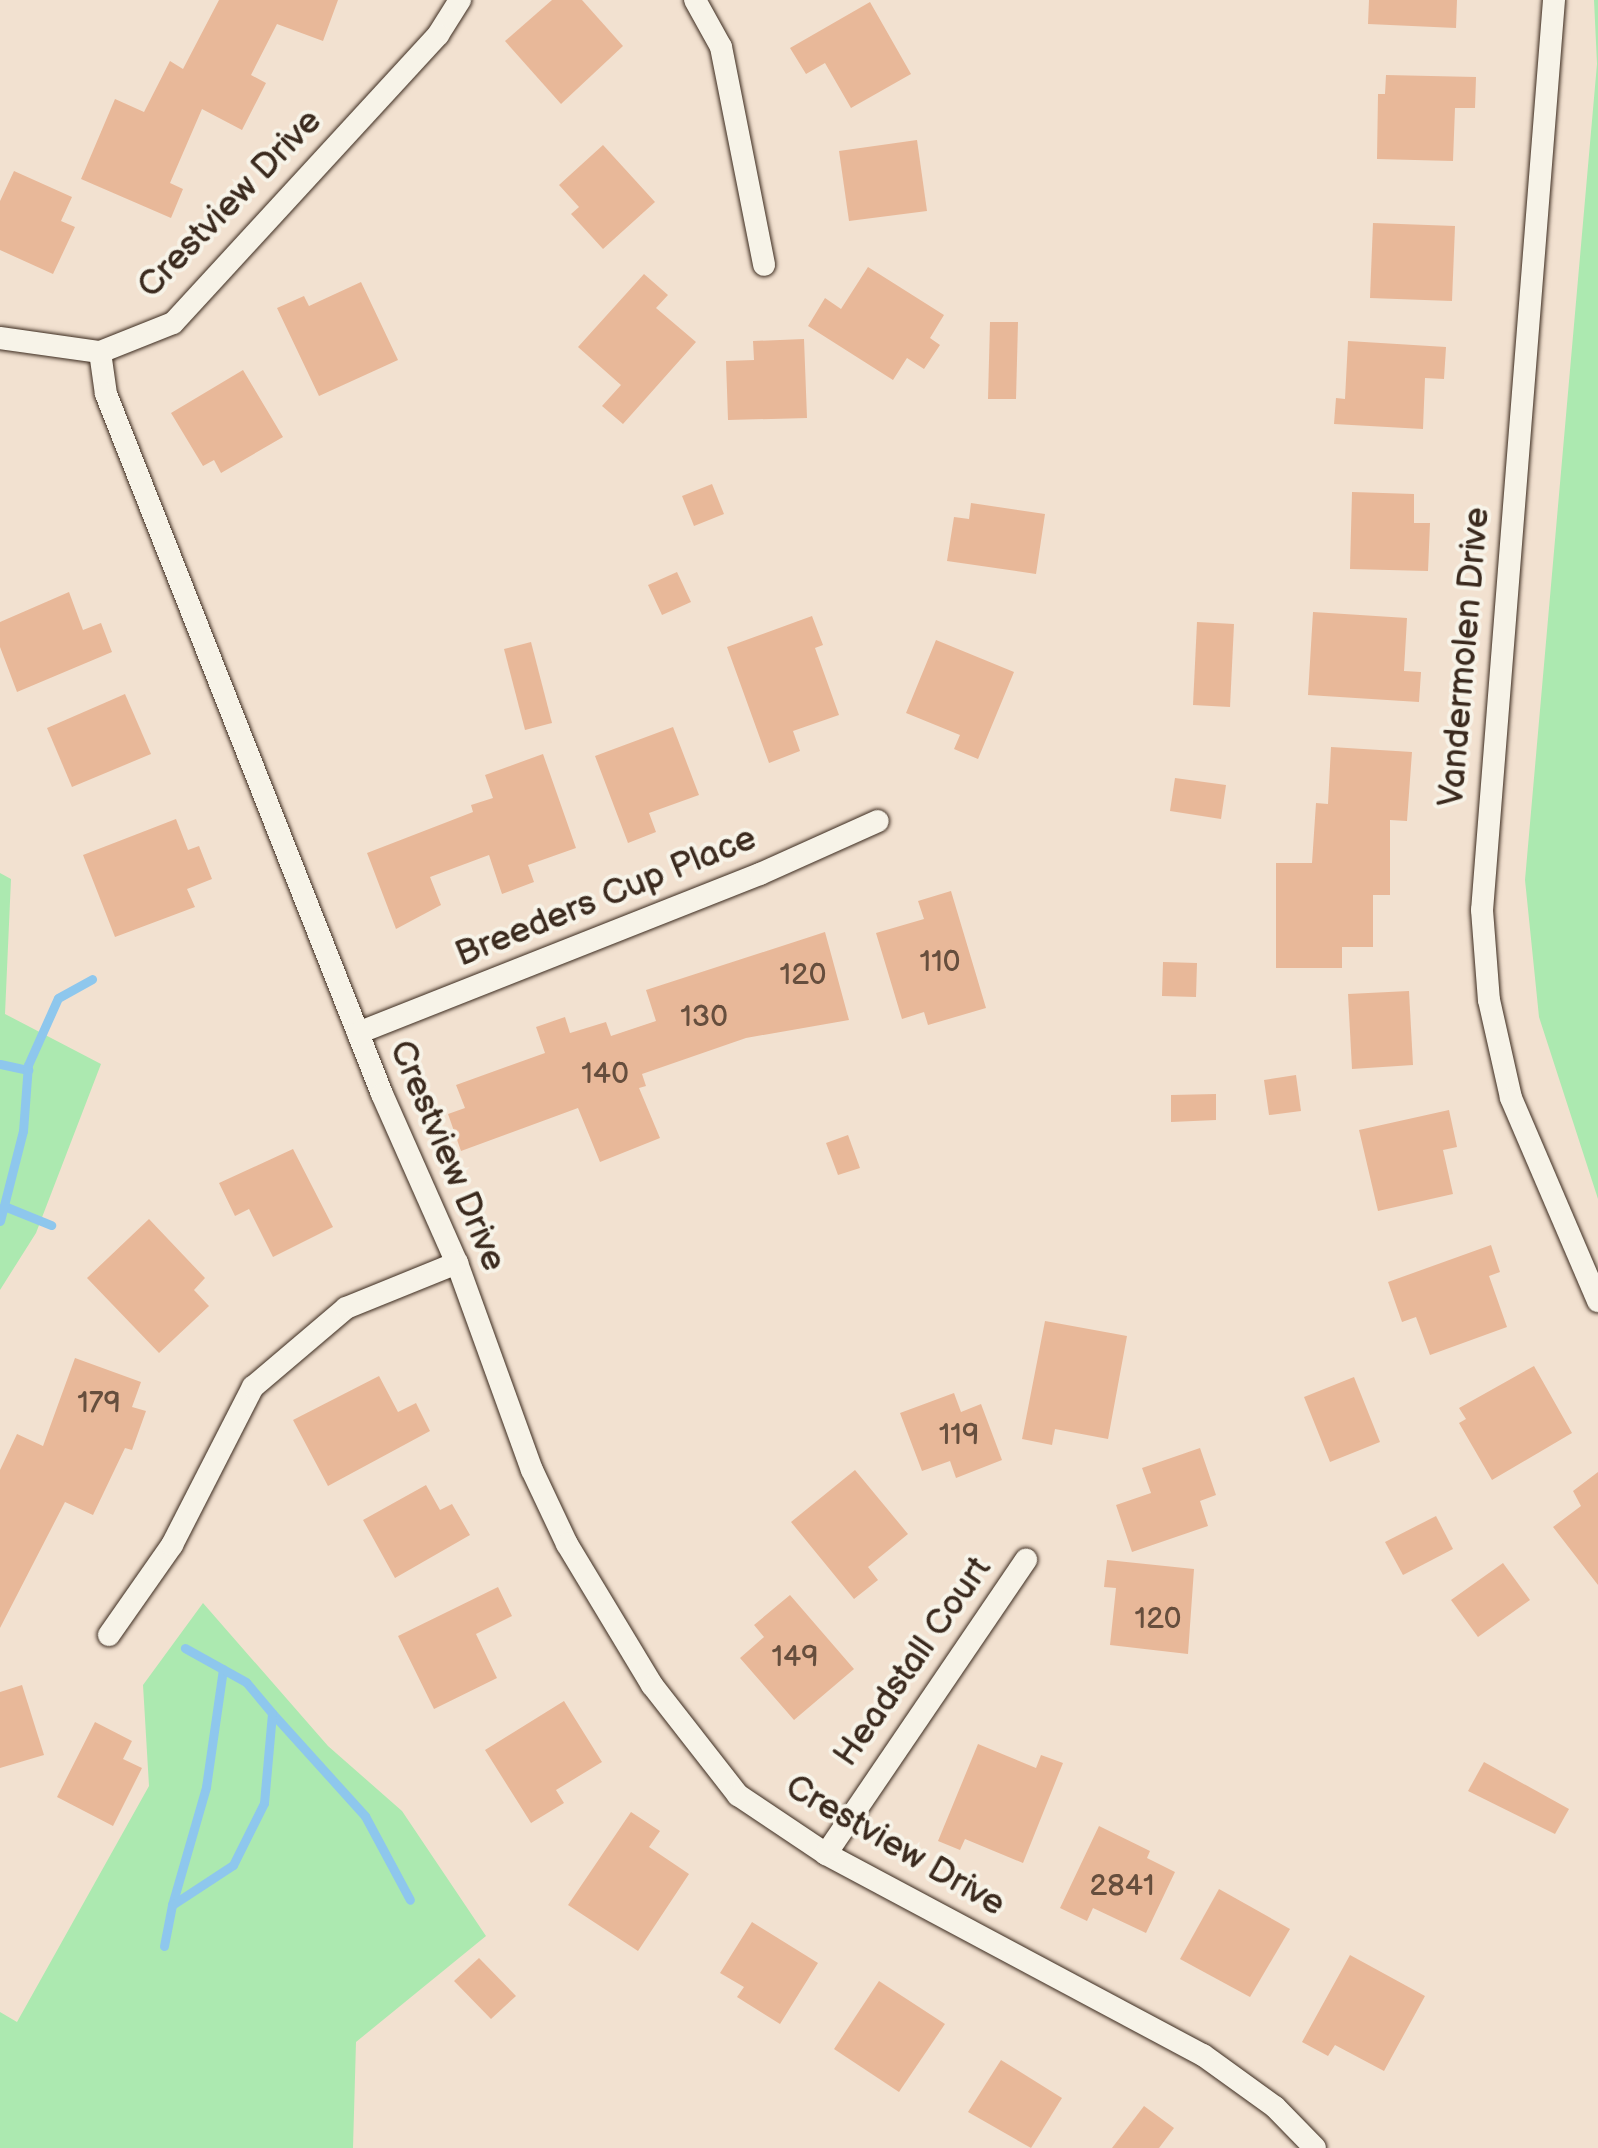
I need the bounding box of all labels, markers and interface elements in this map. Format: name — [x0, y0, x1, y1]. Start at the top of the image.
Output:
street label: Crestview Drive — [129, 101, 331, 307]
street label: Vandermolen Drive — [1431, 505, 1499, 809]
street label: Breeders Cup Place — [450, 817, 762, 977]
house number: 110 — [920, 944, 960, 980]
house number: 120 — [780, 957, 826, 993]
house number: 130 — [680, 999, 728, 1035]
street label: Crestview Drive — [379, 1034, 515, 1278]
house number: 140 — [581, 1056, 629, 1092]
house number: 179 — [77, 1385, 121, 1421]
house number: 119 — [939, 1417, 979, 1453]
street label: Headstall Court — [825, 1549, 1001, 1775]
house number: 120 — [1135, 1601, 1181, 1637]
house number: 149 — [771, 1639, 819, 1675]
street label: Crestview Drive — [778, 1766, 1012, 1926]
house number: 2841 — [1089, 1868, 1155, 1904]

